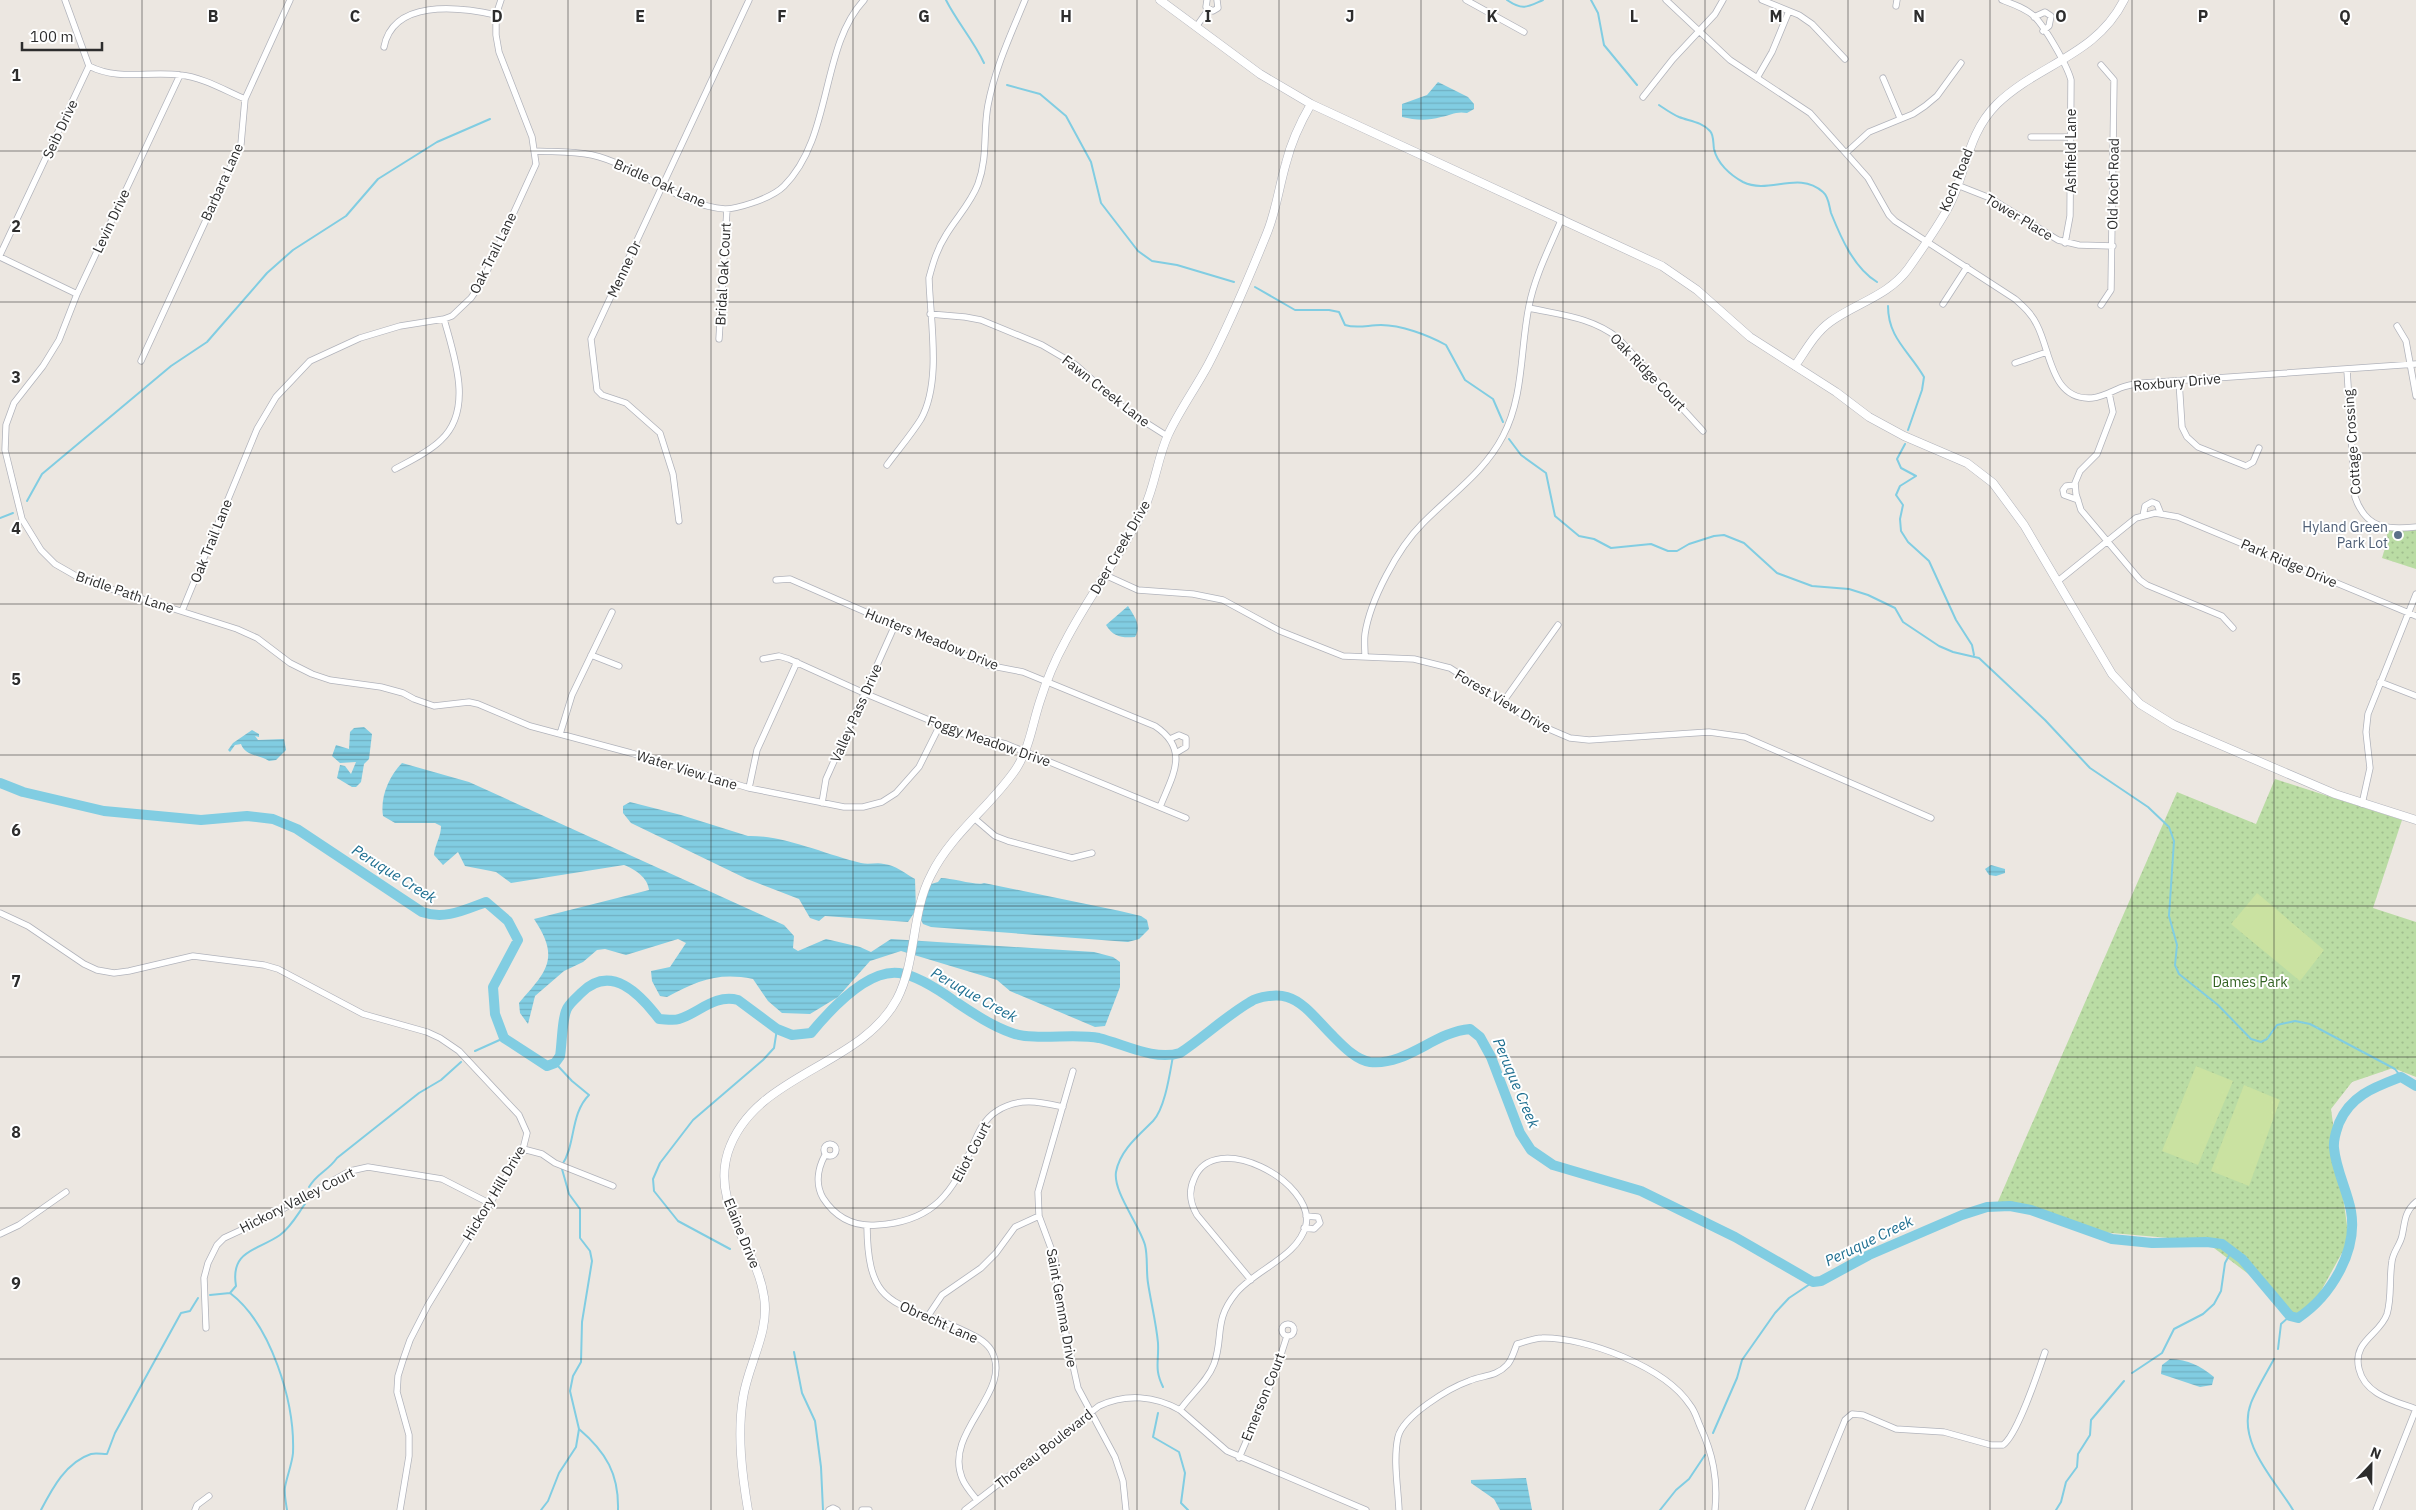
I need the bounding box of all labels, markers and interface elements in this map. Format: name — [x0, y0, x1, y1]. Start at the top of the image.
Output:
text: B — [208, 6, 219, 26]
text: C — [350, 6, 360, 26]
text: D — [491, 6, 503, 26]
text: E — [635, 6, 645, 26]
text: F — [777, 6, 787, 26]
text: G — [918, 6, 930, 26]
text: H — [1060, 6, 1072, 26]
text: I — [1205, 6, 1212, 26]
text: J — [1346, 6, 1354, 26]
text: K — [1486, 6, 1498, 26]
text: L — [1630, 6, 1638, 26]
text: M — [1769, 6, 1783, 26]
text: N — [1913, 6, 1925, 26]
text: O — [2055, 6, 2067, 26]
text: P — [2198, 6, 2208, 26]
text: Q — [2339, 6, 2351, 26]
scale bar — [22, 20, 102, 52]
text: 100 m — [30, 27, 74, 46]
text: 1 — [11, 65, 21, 85]
street label: Seib Drive — [38, 96, 82, 161]
street label: Ashfield Lane — [2062, 108, 2080, 193]
street label: Old Koch Road — [2103, 138, 2123, 230]
street label: Barbara Lane — [197, 140, 247, 224]
street label: Koch Road — [1935, 146, 1977, 214]
street label: Bridle Oak Lane — [611, 155, 709, 211]
street label: Levin Drive — [88, 186, 134, 256]
street label: Tower Place — [1982, 190, 2057, 244]
street label: Oak Trail Lane — [465, 209, 521, 297]
text: 2 — [11, 216, 21, 236]
street label: Bridal Oak Court — [711, 222, 735, 326]
street label: Menne Dr — [603, 238, 645, 300]
street label: Oak Ridge Court — [1606, 329, 1690, 415]
street label: Fawn Creek Lane — [1058, 351, 1154, 431]
text: 3 — [11, 367, 21, 387]
street label: Roxbury Drive — [2133, 369, 2222, 395]
street label: Cottage Crossing — [2339, 388, 2365, 496]
street label: Oak Trail Lane — [186, 496, 236, 586]
street label: Deer Creek Drive — [1086, 497, 1154, 597]
text: 4 — [11, 518, 21, 538]
place label: Hyland Green Park Lot — [2302, 518, 2388, 552]
marker: Hyland Green Park Lot — [2392, 529, 2404, 541]
street label: Park Ridge Drive — [2238, 535, 2340, 592]
street label: Bridle Path Lane — [73, 567, 177, 617]
street label: Hunters Meadow Drive — [863, 604, 1002, 674]
street label: Valley Pass Drive — [826, 661, 886, 765]
street label: Forest View Drive — [1452, 665, 1555, 737]
text: 5 — [11, 669, 21, 689]
street label: Foggy Meadow Drive — [925, 711, 1053, 771]
street label: Water View Lane — [634, 746, 740, 794]
text: 6 — [11, 820, 21, 840]
water label: Peruque Creek — [349, 840, 440, 907]
water label: Peruque Creek — [928, 963, 1021, 1026]
text: 7 — [11, 971, 21, 991]
park label: Dames Park — [2212, 973, 2288, 991]
water label: Peruque Creek — [1489, 1035, 1544, 1131]
street label: Eliot Court — [948, 1119, 995, 1185]
text: 8 — [11, 1122, 21, 1142]
street label: Hickory Hill Drive — [459, 1142, 530, 1244]
street label: Hickory Valley Court — [237, 1163, 358, 1237]
street label: Elaine Drive — [720, 1195, 764, 1271]
water label: Peruque Creek — [1822, 1211, 1916, 1270]
street label: Saint Gemma Drive — [1043, 1247, 1081, 1369]
text: 9 — [11, 1273, 21, 1293]
street label: Obrecht Lane — [897, 1297, 981, 1347]
street label: Emerson Court — [1237, 1350, 1289, 1444]
street label: Thoreau Boulevard — [992, 1405, 1096, 1493]
north arrow — [2346, 1440, 2396, 1490]
text: N — [2368, 1443, 2384, 1463]

